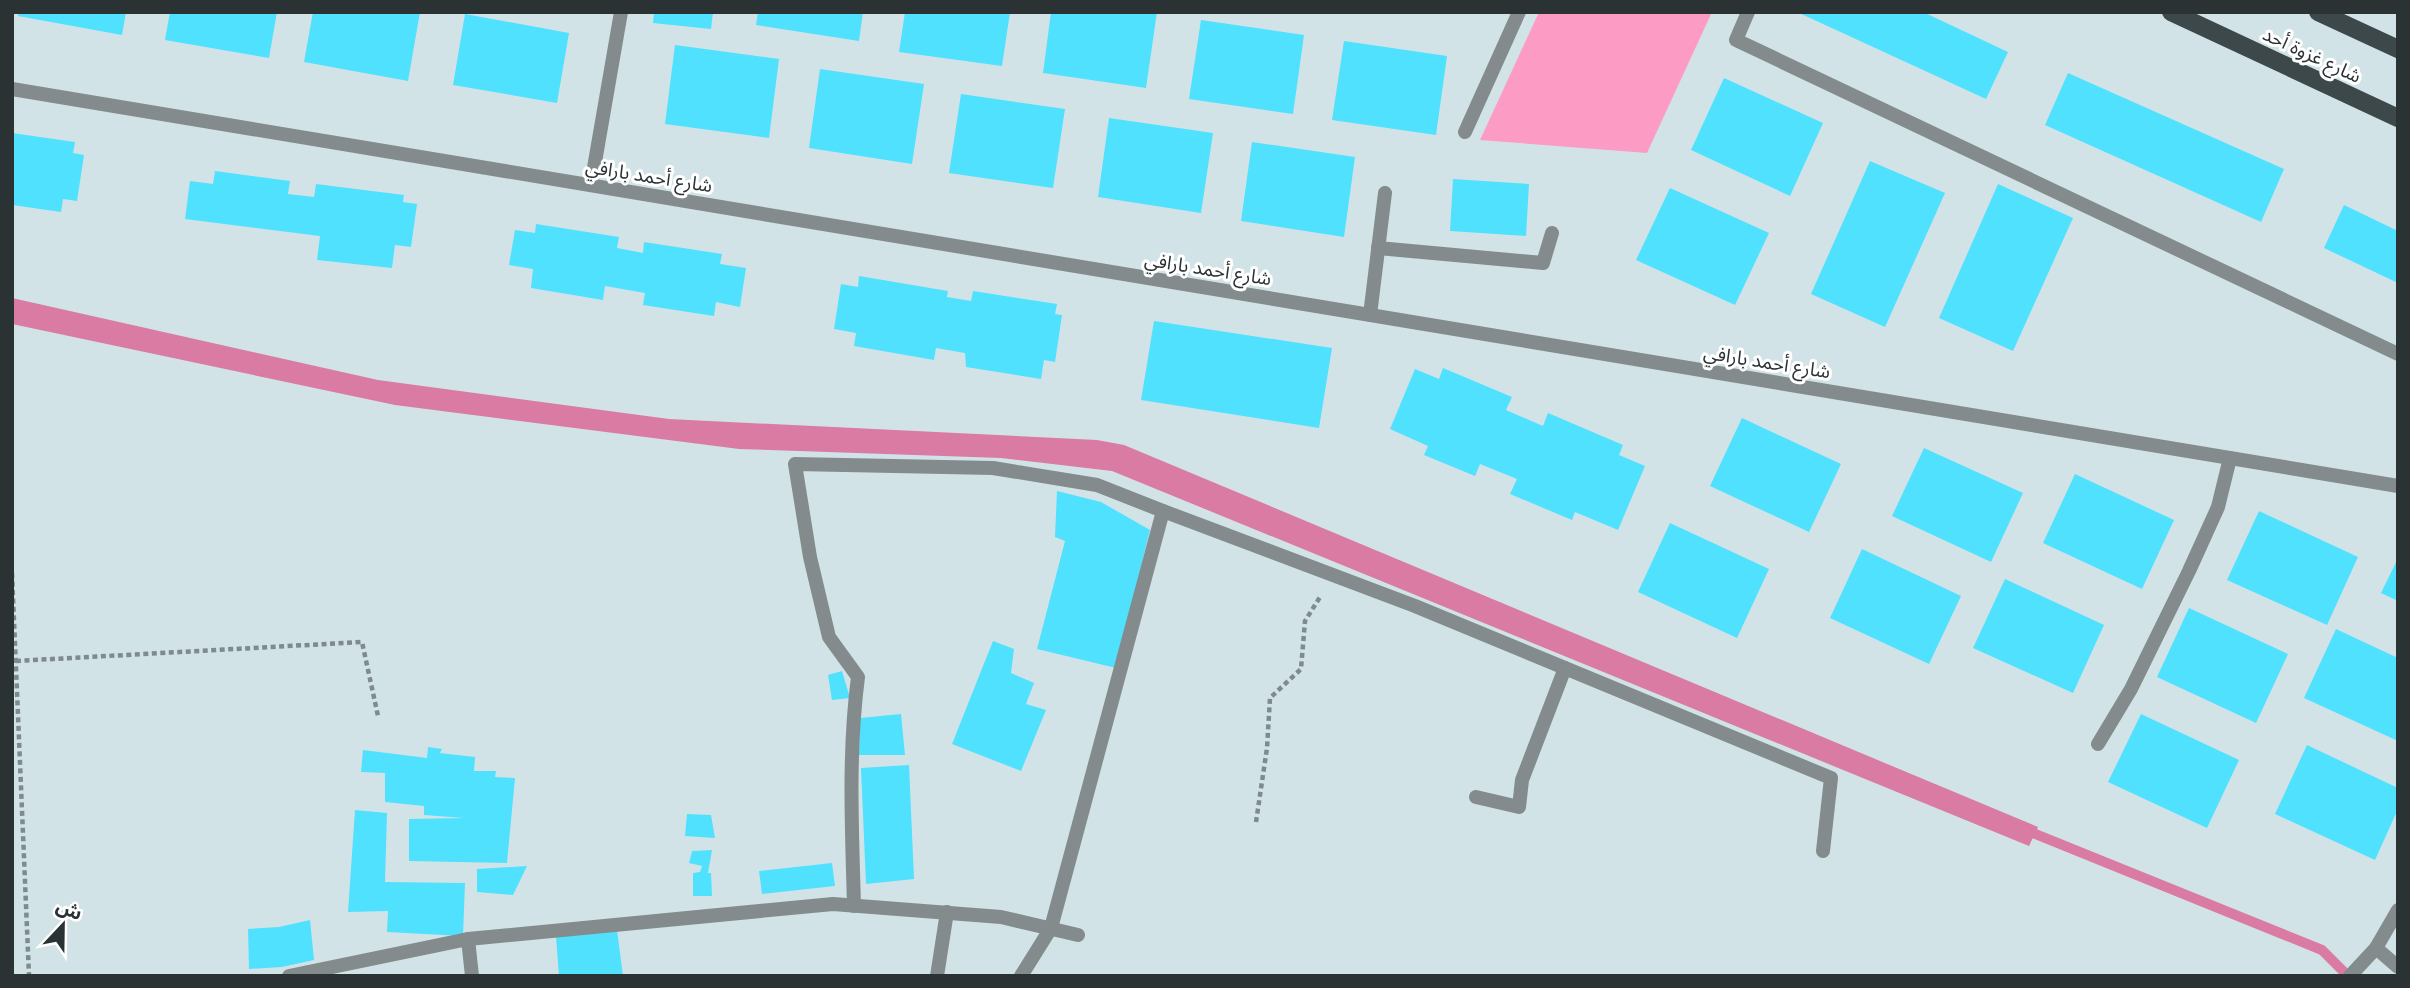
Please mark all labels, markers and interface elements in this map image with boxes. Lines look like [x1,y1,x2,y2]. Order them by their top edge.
street label: شارع غزوة أحد [2258,22,2365,90]
street label: شارع أحمد بارافي [584,155,714,201]
street label: شارع أحمد بارافي [1143,248,1273,294]
street label: شارع أحمد بارافي [1702,341,1832,387]
north arrow [28,890,98,960]
text: ش [53,894,86,925]

